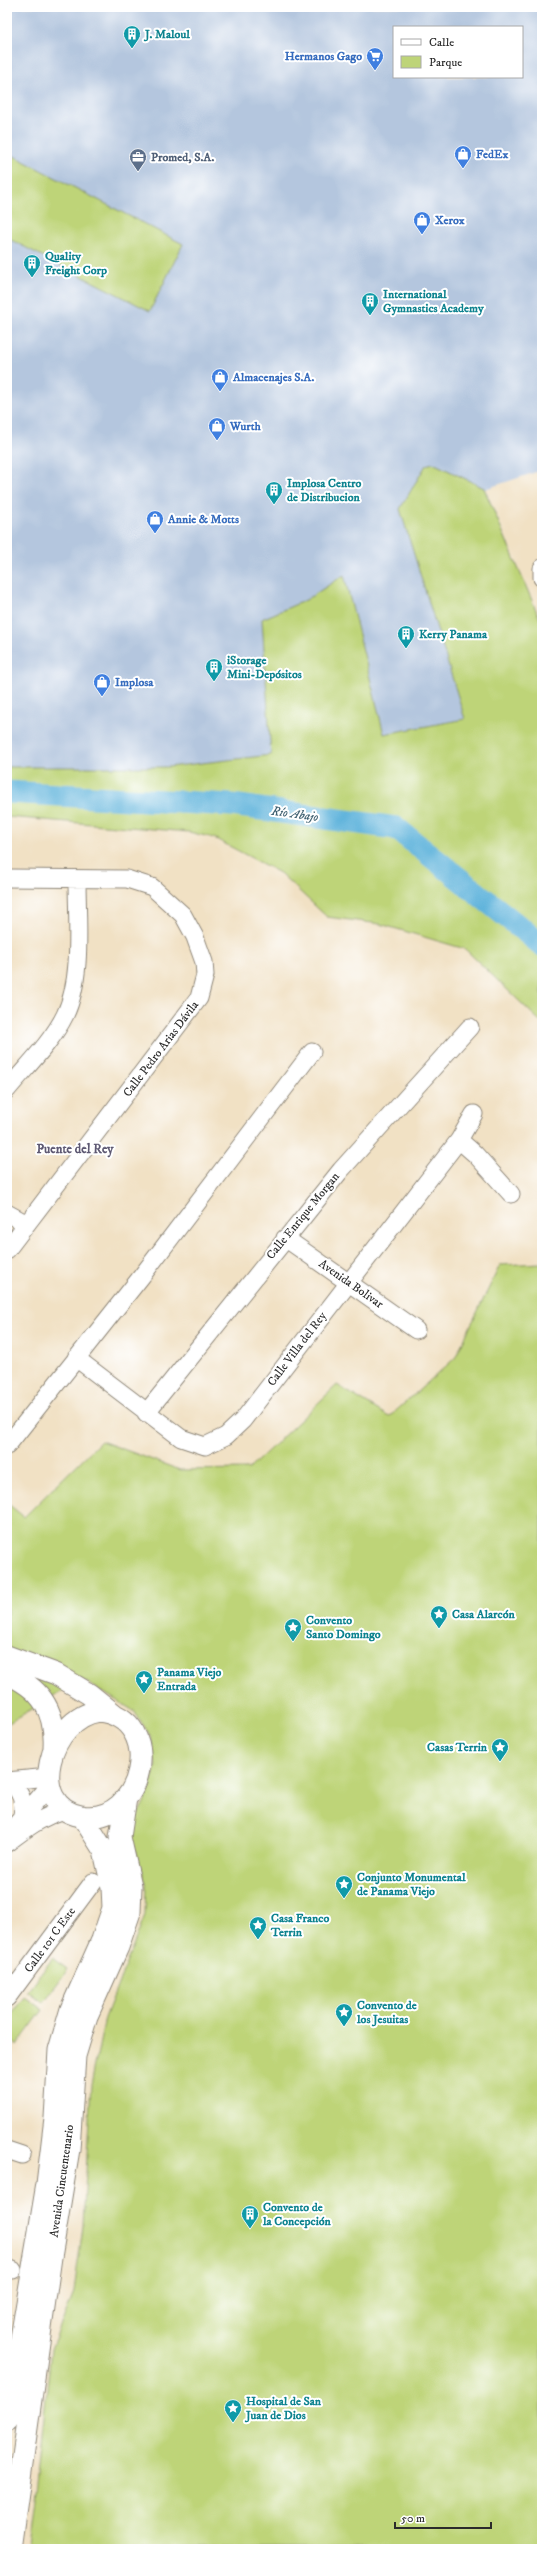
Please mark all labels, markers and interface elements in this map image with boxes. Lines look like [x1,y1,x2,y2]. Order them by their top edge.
building icon: J. Maloul [122,24,142,49]
legend [393,26,523,78]
place label: J. Maloul [143,27,190,42]
text: Calle [429,35,454,50]
supermarket icon: Hermanos Gago [365,46,385,71]
place label: Hermanos Gago [285,49,362,64]
text: Parque [429,55,462,70]
shop icon: FedEx [453,144,473,169]
office icon: Promed, S.A. [128,147,148,172]
place label: FedEx [476,147,509,162]
place label: Promed, S.A. [151,150,214,165]
shop icon: Xerox [412,210,432,235]
place label: Xerox [435,213,465,228]
place label: Quality Freight Corp [45,249,107,278]
building icon: Quality Freight Corp [22,253,42,278]
place label: International Gymnastics Academy [383,287,484,316]
building icon: International Gymnastics Academy [360,291,380,316]
shop icon: Almacenajes S.A. [210,367,230,392]
place label: Almacenajes S.A. [232,370,315,385]
shop icon: Wurth [207,416,227,441]
place label: Wurth [229,419,262,434]
place label: Implosa Centro de Distribucion [287,476,361,505]
building icon: Implosa Centro de Distribucion [264,480,284,505]
shop icon: Annie & Motts [145,509,165,534]
place label: Annie & Motts [167,512,239,527]
building icon: Kerry Panama [396,624,416,649]
place label: Kerry Panama [419,627,488,642]
place label: iStorage Mini-Depósitos [227,653,302,682]
building icon: iStorage Mini-Depósitos [204,657,224,682]
shop icon: Implosa [92,672,112,697]
place label: Implosa [115,675,154,690]
water label: Río Abajo [269,803,320,825]
street label: Calle Pedro Arias Dávila [120,997,203,1100]
district label: Puente del Rey [37,1141,114,1158]
street label: Calle Enrique Morgan [263,1169,343,1263]
street label: Avenida Bolivar [316,1256,387,1312]
street label: Calle Villa del Rey [264,1309,330,1389]
place icon: Casa Alarcón [429,1604,449,1629]
place label: Casa Alarcón [452,1607,516,1622]
place label: Convento Santo Domingo [306,1613,381,1642]
place icon: Convento Santo Domingo [283,1617,303,1642]
place label: Panama Viejo Entrada [157,1665,222,1694]
place icon: Panama Viejo Entrada [134,1669,154,1694]
place icon: Casas Terrin [490,1737,510,1762]
place label: Casas Terrin [427,1740,488,1755]
place label: Conjunto Monumental de Panama Viejo [357,1870,466,1899]
place icon: Conjunto Monumental de Panama Viejo [334,1874,354,1899]
street label: Calle 101 C Este [21,1904,79,1976]
place label: Casa Franco Terrin [270,1911,329,1940]
place icon: Casa Franco Terrin [248,1915,268,1940]
place label: Convento de los Jesuitas [356,1998,417,2027]
place icon: Convento de los Jesuitas [334,2002,354,2027]
street label: Avenida Cincuentenario [47,2124,77,2238]
place label: Convento de la Concepción [262,2200,332,2229]
building icon: Convento de la Concepción [240,2204,260,2229]
place label: Hospital de San Juan de Dios [244,2394,322,2423]
place icon: Hospital de San Juan de Dios [223,2398,243,2423]
scale bar [395,2504,491,2530]
text: 50 m [401,2511,425,2526]

